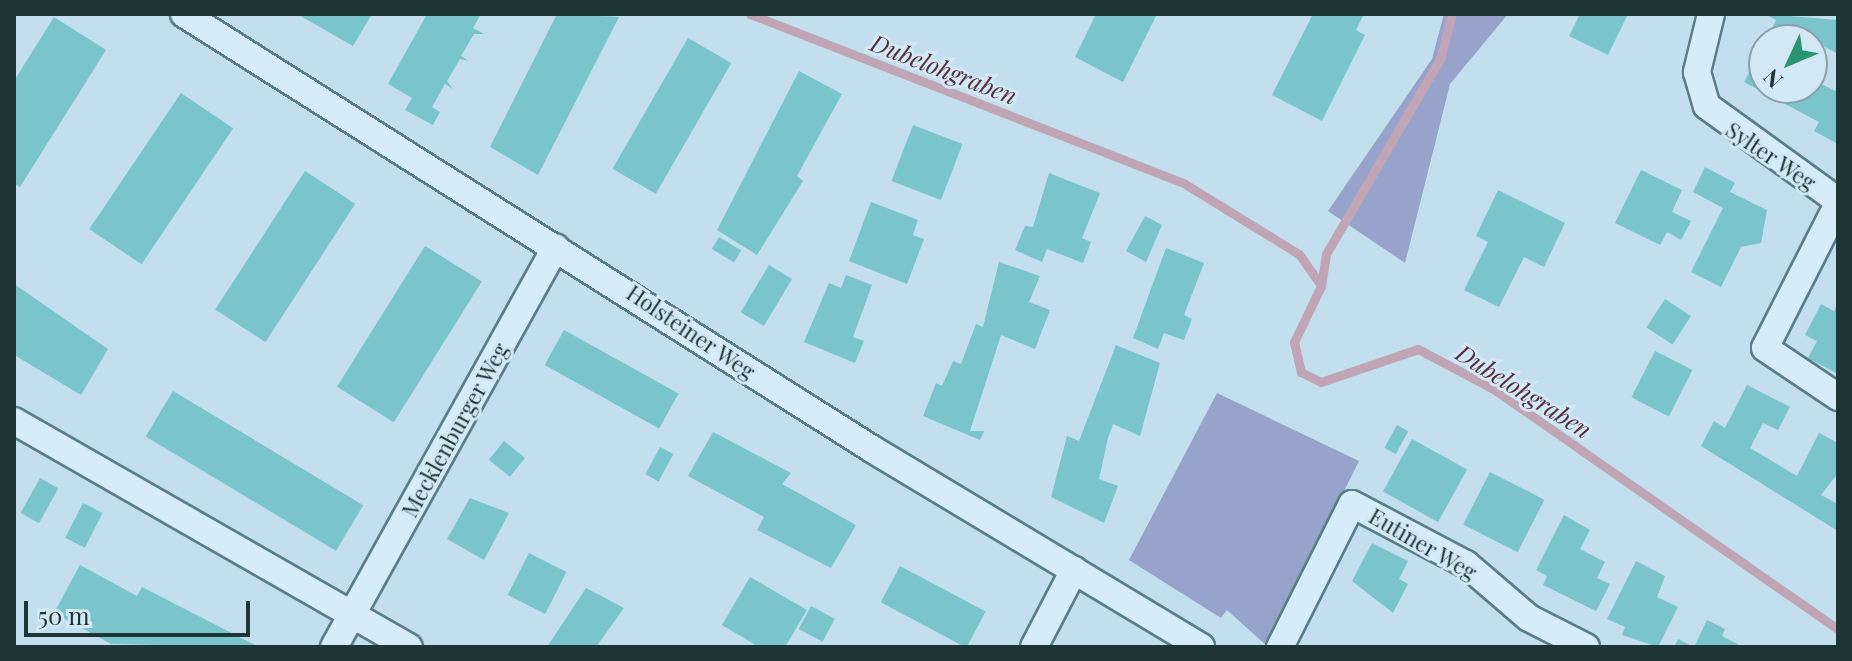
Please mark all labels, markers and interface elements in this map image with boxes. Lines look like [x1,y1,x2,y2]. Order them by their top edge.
north arrow [1748,24,1828,104]
water label: Dubelohgraben [867,28,1021,110]
text: N [1756,63,1788,95]
street label: Sylter Weg [1720,116,1822,196]
street label: Holsteiner Weg [621,279,761,385]
street label: Mecklenburger Weg [396,338,514,522]
water label: Dubelohgraben [1451,338,1597,444]
street label: Eutiner Weg [1364,502,1482,586]
scale bar [28,585,254,635]
text: 50 m [38,599,90,631]

